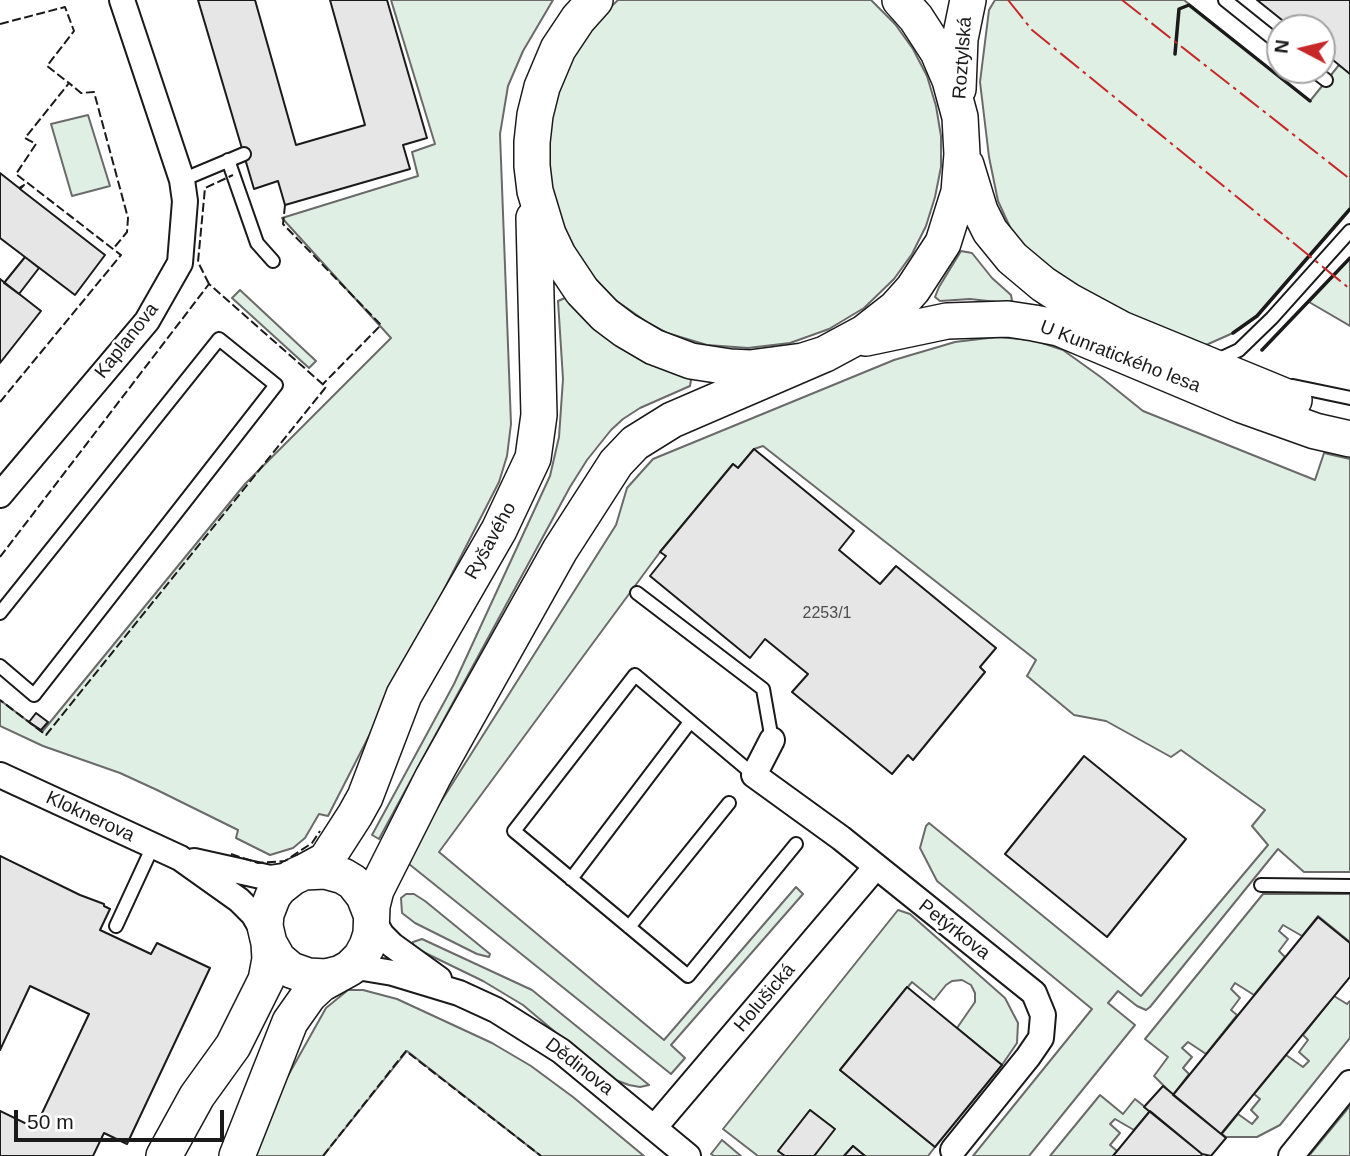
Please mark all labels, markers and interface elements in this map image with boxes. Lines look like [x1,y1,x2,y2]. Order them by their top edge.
north arrow [1266,14,1336,84]
street label: Roztylská [949,16,977,100]
text: N [1270,39,1293,55]
street label: Kaplanova [90,299,164,383]
street label: U Kunratického lesa [1037,316,1203,398]
street label: Ryšavého [461,499,521,583]
house number: 2253/1 [803,604,851,624]
street label: Kloknerova [42,787,138,847]
street label: Petýrkova [914,895,994,965]
street label: Holušická [730,959,800,1037]
street label: Dědinova [540,1033,618,1101]
scale bar [18,1096,228,1140]
text: 50 m [27,1110,74,1133]

